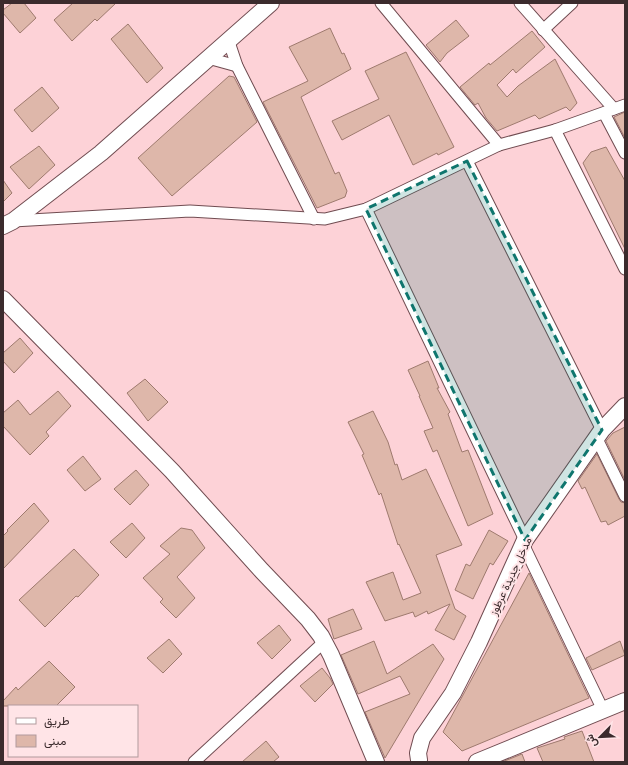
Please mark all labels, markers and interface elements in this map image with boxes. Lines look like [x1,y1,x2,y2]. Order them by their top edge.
street label: مدخل جديدة عرطوز [486,535,535,618]
legend [8,705,138,757]
text: طريق [44,713,70,729]
north arrow [580,717,620,757]
text: ش [582,732,600,750]
text: مبنى [44,733,66,749]

